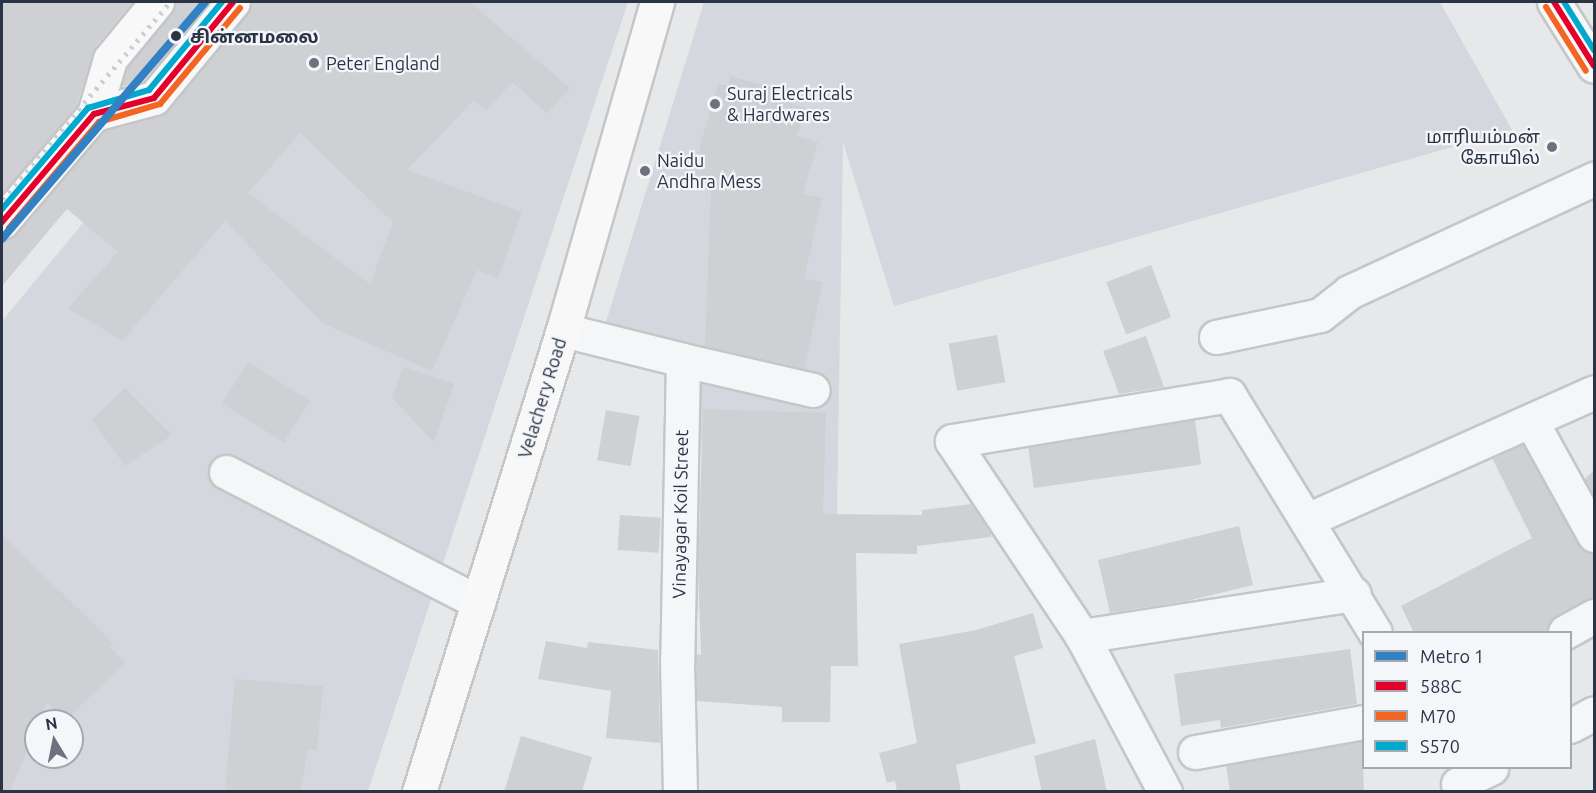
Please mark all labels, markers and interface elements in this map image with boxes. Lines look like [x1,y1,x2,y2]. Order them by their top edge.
place label: சின்னமலை [190,25,319,47]
marker: சின்னமலை [167,27,185,45]
place label: Peter England [326,52,440,74]
marker: Peter England [307,56,321,70]
place label: Suraj Electricals & Hardwares [727,83,853,125]
marker: Suraj Electricals & Hardwares [708,97,722,111]
place label: மாரியம்மன் கோயில் [1426,126,1540,168]
marker: மாரியம்மன் கோயில் [1545,140,1559,154]
place label: Naidu Andhra Mess [657,150,761,192]
marker: Naidu Andhra Mess [638,164,652,178]
street label: Velachery Road [513,335,571,461]
street label: Vinayagar Koil Street [668,429,692,599]
legend [1362,631,1572,769]
text: Metro 1 [1420,646,1484,666]
text: 588C [1420,676,1462,696]
text: M70 [1420,706,1456,726]
north arrow [24,709,84,769]
text: N [44,713,59,733]
text: S570 [1420,736,1460,756]

